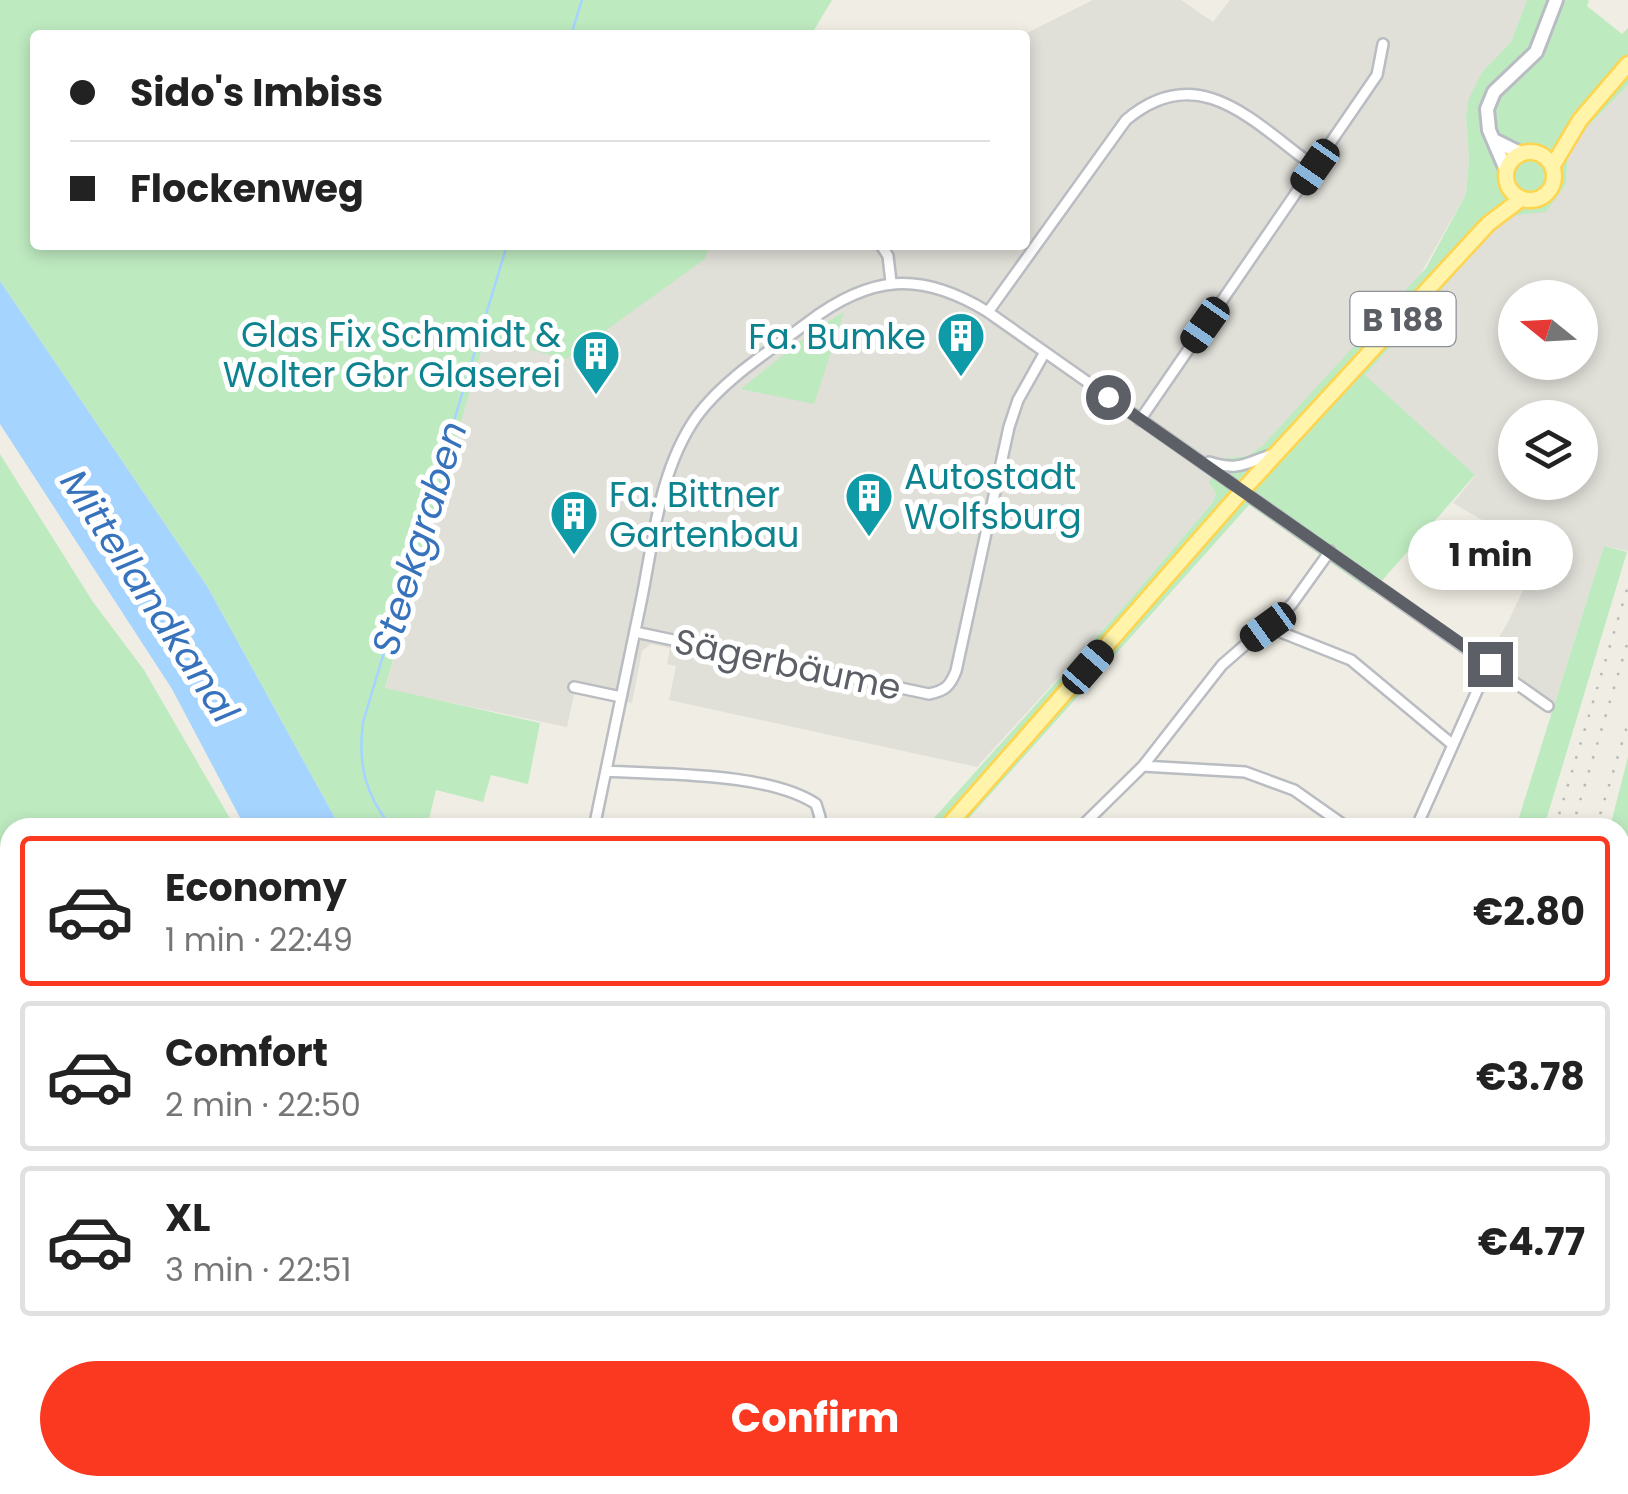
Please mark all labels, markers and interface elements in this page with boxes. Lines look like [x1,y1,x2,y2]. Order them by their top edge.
text: Sido's Imbiss [130,66,383,119]
car [1286,134,1344,200]
text: Flockenweg [130,162,364,215]
north arrow [1498,280,1598,380]
map controls [1498,280,1598,500]
car [1176,292,1234,358]
road number: B 188 [1350,292,1456,346]
place label: Glas Fix Schmidt & Wolter Gbr Glaserei [223,310,561,399]
building icon: Fa. Bumke [935,310,987,378]
place label: Fa. Bumke [748,312,926,361]
building icon: Glas Fix Schmidt & Wolter Gbr Glaserei [570,328,622,396]
route start [1086,375,1131,420]
button: layers [1498,400,1598,500]
water label: Steekgraben [358,415,480,661]
place label: Autostadt Wolfsburg [904,452,1082,541]
water label: Mittellandkanal [48,459,252,734]
place label: Fa. Bittner Gartenbau [609,470,800,559]
building icon: Autostadt Wolfsburg [843,470,895,538]
building icon: Fa. Bittner Gartenbau [548,488,600,556]
callout: 1 min [1408,519,1572,589]
text: 1 min [1449,532,1532,577]
car [1235,597,1301,657]
street label: Sägerbäume [670,616,906,712]
car [1057,635,1119,699]
route end [1468,642,1513,687]
text: Economy [165,861,347,914]
icon: car [45,866,135,956]
text: €2.80 [1473,885,1585,938]
text: 1 min · 22:49 [165,917,353,962]
text: Comfort [165,1026,328,1079]
icon: car [45,1031,135,1121]
text: €3.78 [1476,1050,1585,1103]
text: 2 min · 22:50 [165,1082,361,1127]
text: XL [165,1191,210,1244]
icon: car [45,1196,135,1286]
text: €4.77 [1478,1215,1585,1268]
text: 3 min · 22:51 [165,1247,352,1292]
button: Confirm [40,1361,1590,1476]

